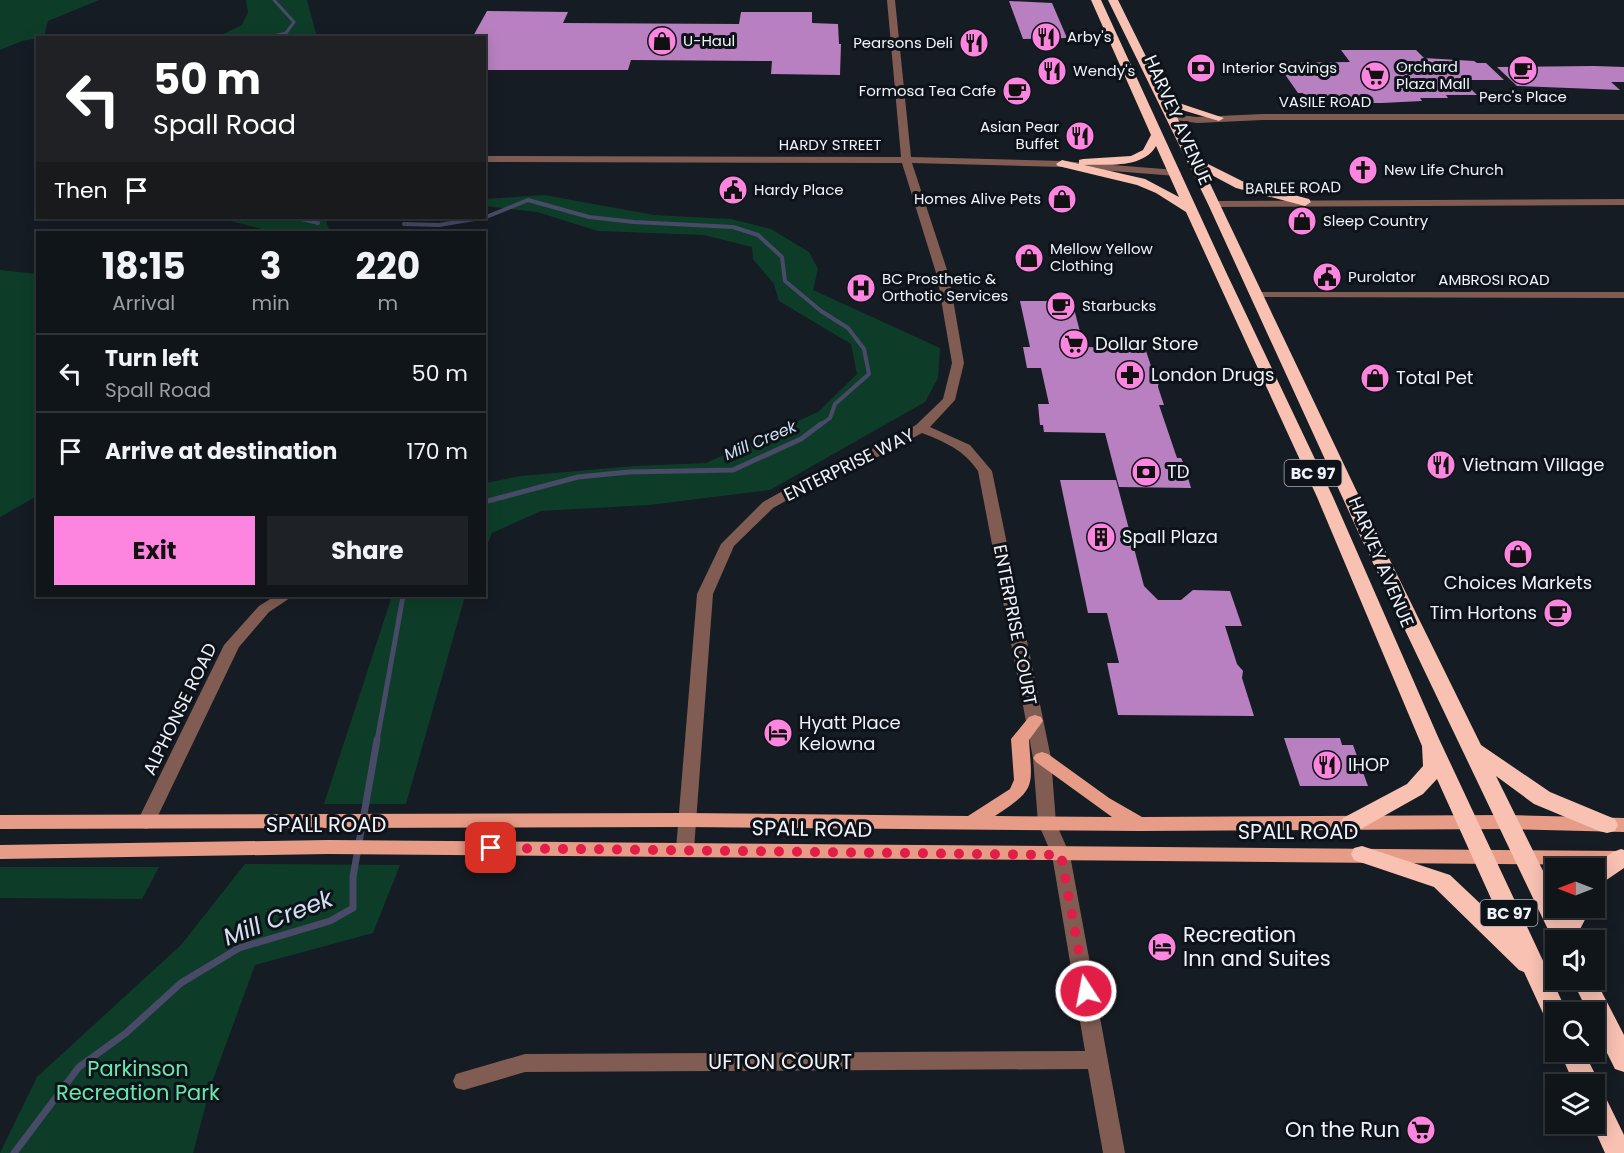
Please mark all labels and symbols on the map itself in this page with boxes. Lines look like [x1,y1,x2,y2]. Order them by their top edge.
restaurant icon: Arby's [1030,21,1062,53]
shop icon: U-Haul [646,25,678,57]
place label: Arby's [1067,26,1112,47]
restaurant icon: Pearsons Deli [958,27,990,59]
place label: U-Haul [683,30,735,51]
place label: Pearsons Deli [853,32,953,53]
street label: HARVEY AVENUE [1139,51,1218,189]
bank icon: Interior Savings [1185,52,1217,84]
cafe icon: Perc's Place [1507,54,1539,86]
restaurant icon: Wendy's [1036,55,1068,87]
place label: Orchard Plaza Mall [1396,56,1470,94]
place label: Interior Savings [1222,57,1337,78]
place label: Wendy's [1073,60,1136,81]
supermarket icon: Orchard Plaza Mall [1359,60,1391,92]
cafe icon: Formosa Tea Cafe [1001,75,1033,107]
place label: Formosa Tea Cafe [859,80,996,101]
place label: Perc's Place [1479,86,1567,107]
street label: VASILE ROAD [1279,91,1371,112]
place label: Asian Pear Buffet [980,116,1059,154]
restaurant icon: Asian Pear Buffet [1064,120,1096,152]
street label: HARDY STREET [779,134,881,155]
church icon: New Life Church [1347,154,1379,186]
place label: New Life Church [1384,159,1504,180]
public building icon: Hardy Place [717,174,749,206]
street label: BARLEE ROAD [1245,176,1341,199]
place label: Hardy Place [754,179,844,200]
shop icon: Homes Alive Pets [1046,183,1078,215]
place label: Homes Alive Pets [914,188,1041,209]
shop icon: Sleep Country [1286,205,1318,237]
place label: Sleep Country [1323,210,1429,231]
place label: Mellow Yellow Clothing [1050,238,1154,276]
shop icon: Mellow Yellow Clothing [1013,242,1045,274]
public building icon: Purolator [1311,261,1343,293]
place label: Purolator [1348,266,1416,287]
place label: BC Prosthetic & Orthotic Services [882,268,1009,306]
street label: AMBROSI ROAD [1438,269,1550,290]
hospital icon: BC Prosthetic & Orthotic Services [845,272,877,304]
cafe icon: Starbucks [1045,290,1077,322]
place label: Starbucks [1082,295,1157,316]
supermarket icon: Dollar Store [1058,328,1090,360]
place label: Dollar Store [1095,331,1198,356]
pharmacy icon: London Drugs [1114,359,1146,391]
place label: London Drugs [1151,362,1274,387]
shop icon: Total Pet [1359,362,1391,394]
place label: Total Pet [1396,365,1473,390]
water label: Mill Creek [720,415,801,466]
street label: ENTERPRISE WAY [779,422,919,507]
restaurant icon: Vietnam Village [1425,449,1457,481]
place label: Vietnam Village [1462,452,1604,477]
bank icon: TD [1130,456,1162,488]
place label: TD [1167,459,1189,484]
road number: BC 97 [1284,460,1342,486]
street label: HARVEY AVENUE [1343,493,1420,631]
building icon: Spall Plaza [1085,521,1117,553]
place label: Spall Plaza [1122,524,1218,549]
shop icon: Choices Markets [1502,538,1534,570]
street label: ENTERPRISE COURT [988,542,1043,708]
place label: Choices Markets [1444,570,1592,595]
cafe icon: Tim Hortons [1542,597,1574,629]
place label: Tim Hortons [1430,600,1537,625]
street label: ALPHONSE ROAD [137,639,222,779]
place label: Hyatt Place Kelowna [799,710,901,756]
hotel icon: Hyatt Place Kelowna [762,717,794,749]
restaurant icon: IHOP [1311,749,1343,781]
place label: IHOP [1348,752,1389,777]
street label: SPALL ROAD [266,810,386,839]
street label: SPALL ROAD [751,813,873,844]
street label: SPALL ROAD [1238,817,1358,846]
pin [465,822,516,873]
north arrow [1545,858,1605,918]
water label: Mill Creek [218,881,339,954]
road number: BC 97 [1480,900,1538,926]
place label: Recreation Inn and Suites [1183,920,1331,973]
hotel icon: Recreation Inn and Suites [1146,931,1178,963]
position arrow [1054,959,1118,1023]
street label: UFTON COURT [708,1047,852,1076]
park label: Parkinson Recreation Park [56,1054,220,1107]
supermarket icon: On the Run [1405,1114,1437,1146]
place label: On the Run [1285,1115,1400,1144]

